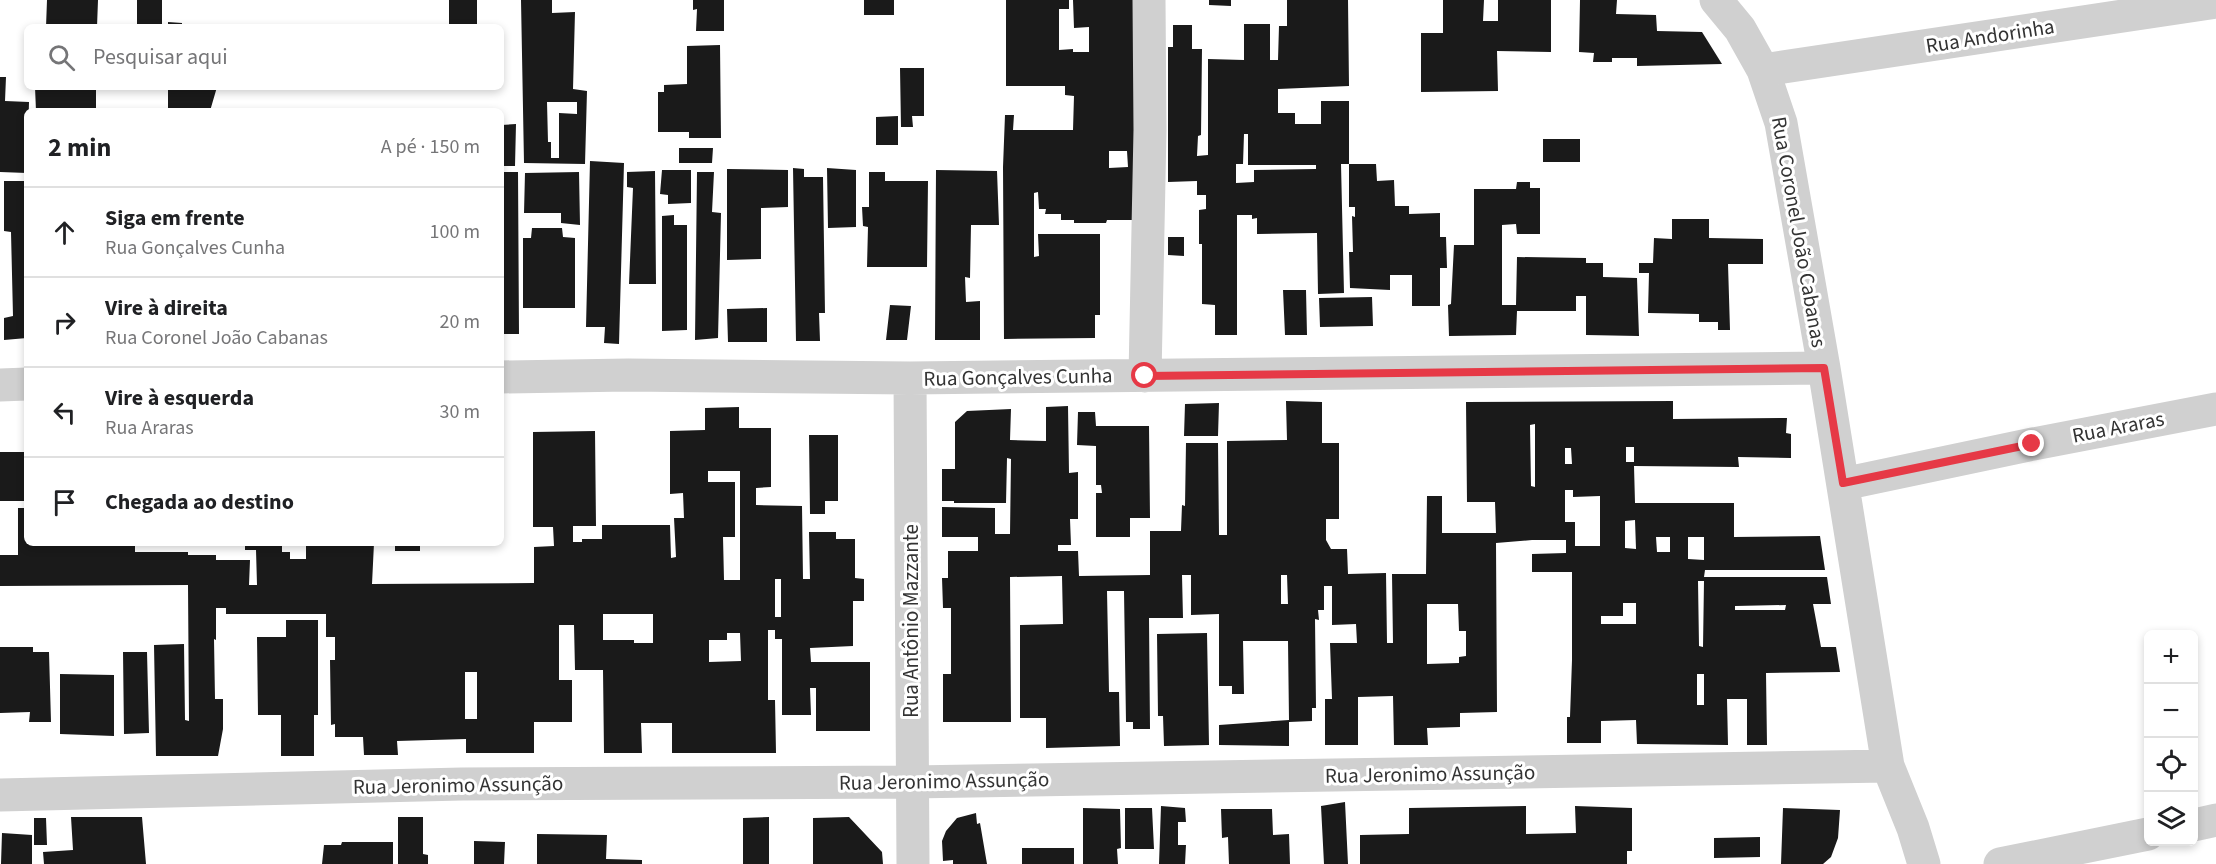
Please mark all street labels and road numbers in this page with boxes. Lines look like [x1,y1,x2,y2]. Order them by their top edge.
street label: Rua Andorinha [1923,11,2057,61]
street label: Rua Coronel João Cabanas [1764,114,1834,350]
street label: Rua Gonçalves Cunha [923,360,1113,394]
street label: Rua Araras [2069,403,2167,451]
street label: Rua Antônio Mazzante [896,524,926,718]
street label: Rua Jeronimo Assunção [1325,757,1535,791]
street label: Rua Jeronimo Assunção [839,764,1049,798]
street label: Rua Jeronimo Assunção [353,768,563,802]

